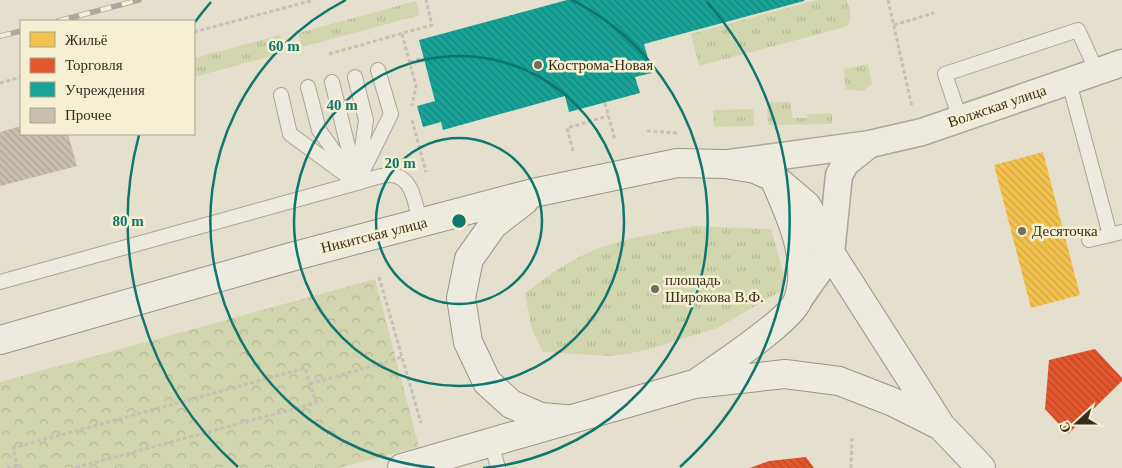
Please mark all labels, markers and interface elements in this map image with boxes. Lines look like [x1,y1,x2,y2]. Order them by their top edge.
legend [20,20,195,135]
text: Жильё [65,32,108,48]
text: 60 m [268,38,300,54]
text: Торговля [65,57,123,73]
place label: Кострома-Новая [548,57,653,73]
marker: Кострома-Новая [532,59,544,71]
text: Учреждения [65,82,145,98]
street label: Волжская улица [946,82,1049,130]
text: 40 m [326,97,358,113]
text: Прочее [65,107,112,123]
text: 20 m [384,155,416,171]
centre of rings [450,212,468,230]
text: 80 m [112,213,144,229]
street label: Никитская улица [319,214,429,256]
place label: Десяточка [1032,223,1098,239]
marker: Десяточка [1016,225,1028,237]
place label: площадь Широкова В.Ф. [665,272,764,305]
marker: площадь Широкова В.Ф. [649,283,661,295]
north arrow [1052,398,1102,448]
text: С [1057,420,1074,435]

